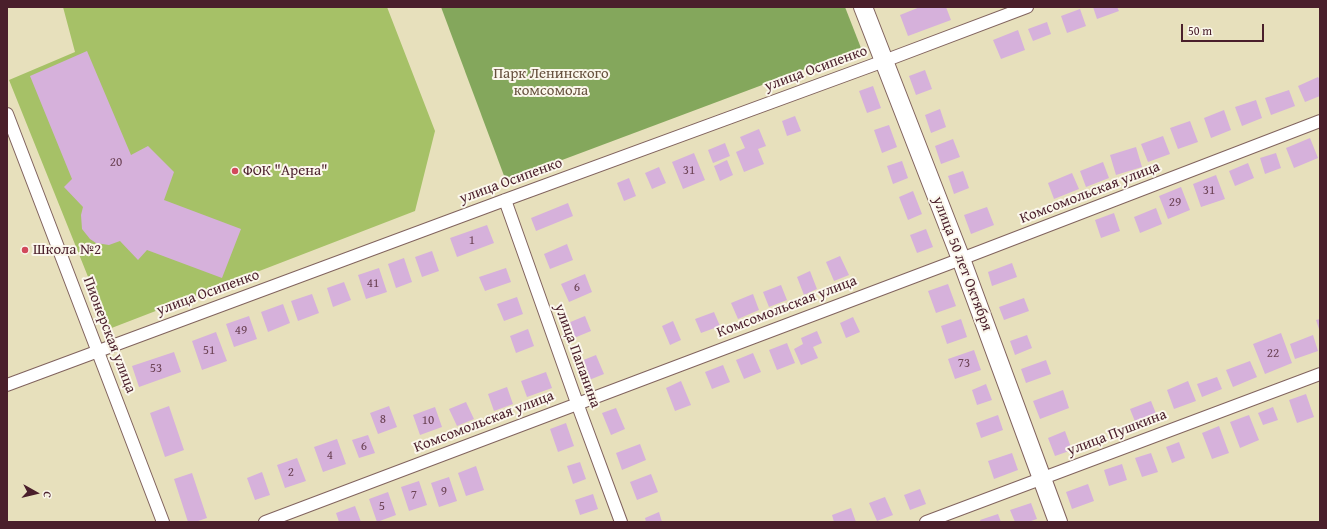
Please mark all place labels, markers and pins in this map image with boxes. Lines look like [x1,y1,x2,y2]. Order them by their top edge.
place label: ФОК "Арена" [243,162,328,180]
marker: ФОК "Арена" [230,166,240,176]
place label: Школа №2 [33,241,101,259]
marker: Школа №2 [20,245,30,255]

